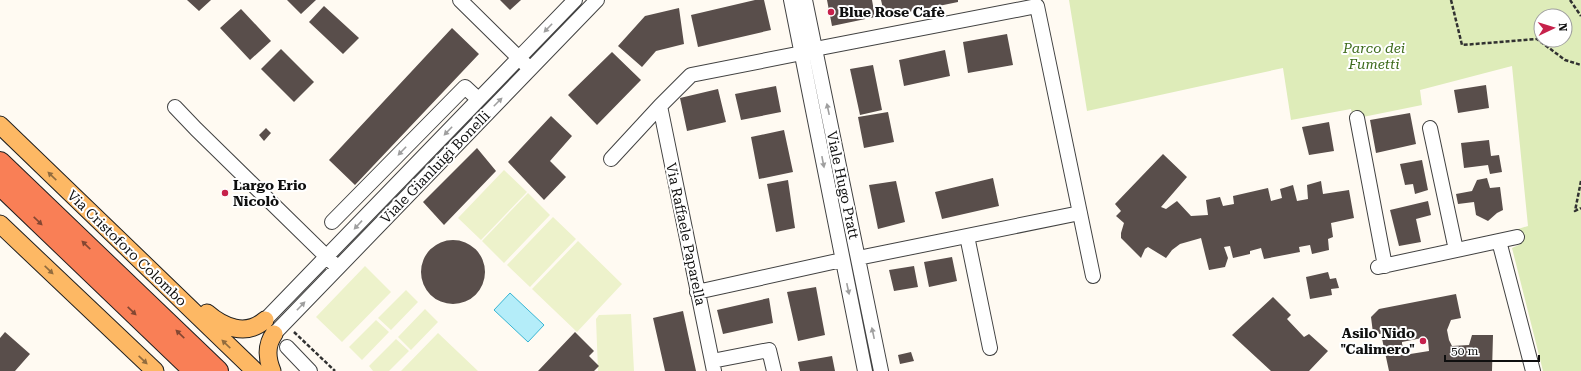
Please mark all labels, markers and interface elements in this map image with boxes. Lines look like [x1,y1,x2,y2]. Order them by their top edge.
place label: Blue Rose Cafè [839,4,945,20]
marker: Blue Rose Cafè [826,7,836,17]
north arrow [1533,8,1573,48]
one-way arrow [543,23,553,33]
text: N [1556,23,1569,33]
park label: Parco dei Fumetti [1342,40,1405,72]
one-way arrow [493,97,503,107]
one-way arrow [824,103,830,115]
street label: Viale Gianluigi Bonelli [377,107,493,227]
one-way arrow [443,126,452,136]
street label: Viale Hugo Pratt [824,129,862,241]
one-way arrow [397,146,406,156]
one-way arrow [821,156,827,168]
street label: Via Raffaele Paparella [663,161,709,307]
one-way arrow [47,171,57,181]
place label: Largo Erio Nicolò [233,177,307,209]
street label: Via Cristoforo Colombo [64,187,190,309]
marker: Largo Erio Nicolò [220,188,230,198]
one-way arrow [33,216,43,226]
one-way arrow [353,220,363,230]
one-way arrow [81,240,91,249]
one-way arrow [43,266,54,275]
one-way arrow [846,283,852,296]
one-way arrow [296,301,306,311]
one-way arrow [127,306,137,316]
place label: Asilo Nido "Calimero" [1340,325,1415,357]
one-way arrow [869,327,875,339]
one-way arrow [175,330,185,339]
marker: Asilo Nido "Calimero" [1418,336,1428,346]
scale bar [1445,337,1539,363]
one-way arrow [222,340,231,349]
text: 50 m [1451,344,1478,358]
one-way arrow [138,355,148,365]

